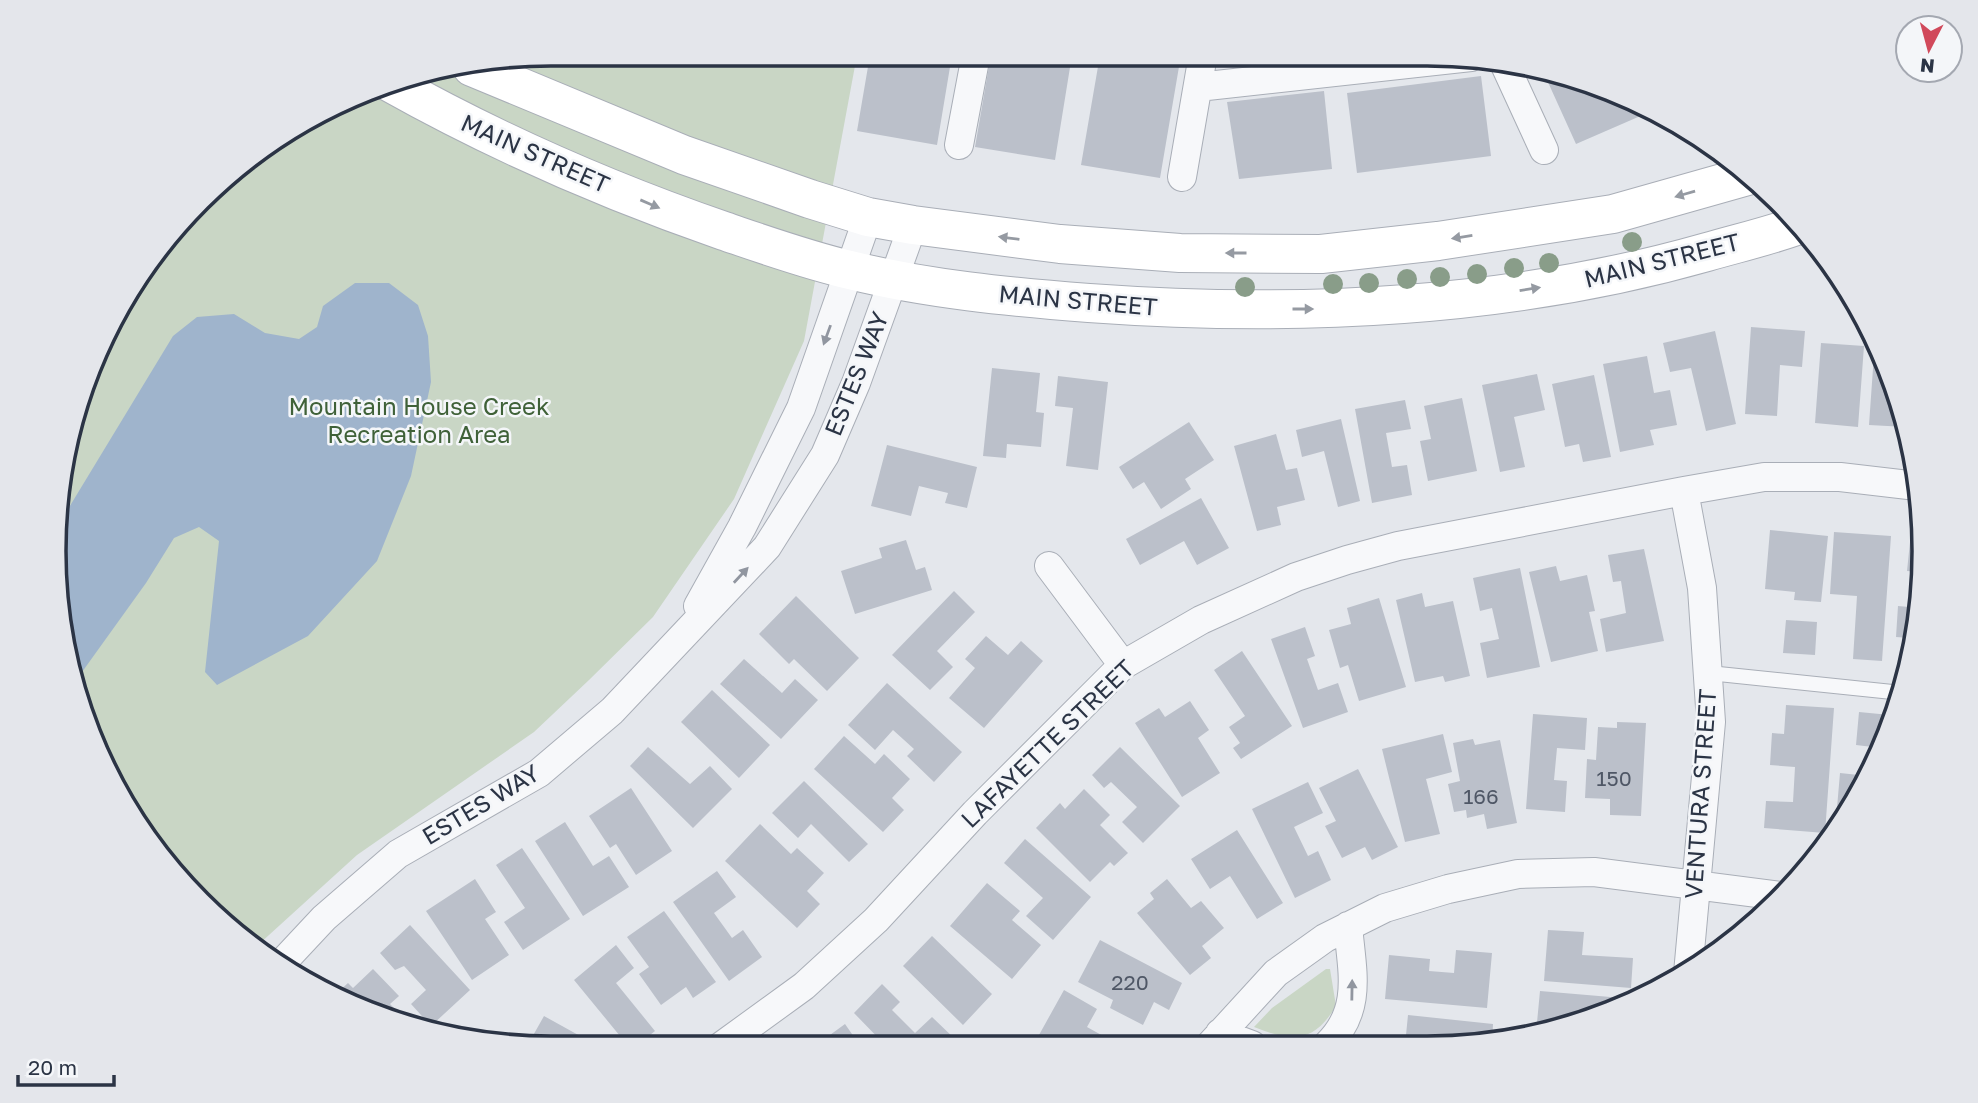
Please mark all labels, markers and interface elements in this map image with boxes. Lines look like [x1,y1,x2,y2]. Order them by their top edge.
north arrow [1894,14,1964,84]
text: N [1919,54,1936,79]
street label: MAIN STREET [457,107,614,198]
one-way arrow [1674,189,1695,199]
one-way arrow [640,199,661,210]
street label: MAIN STREET [1581,226,1743,293]
one-way arrow [998,232,1020,243]
one-way arrow [1451,232,1473,243]
one-way arrow [1224,248,1246,259]
street label: MAIN STREET [998,278,1159,321]
one-way arrow [1519,284,1541,295]
one-way arrow [1293,303,1315,315]
street label: ESTES WAY [818,307,894,440]
one-way arrow [822,324,833,345]
park label: Mountain House Creek Recreation Area [288,391,550,448]
one-way arrow [733,566,749,584]
street label: LAFAYETTE STREET [954,653,1140,833]
street label: VENTURA STREET [1678,688,1721,900]
street label: ESTES WAY [416,757,545,850]
house number: 150 [1596,765,1632,791]
house number: 166 [1463,783,1499,809]
house number: 220 [1111,969,1149,995]
one-way arrow [1346,978,1357,1000]
scale bar [18,1044,114,1088]
text: 20 m [28,1054,77,1080]

